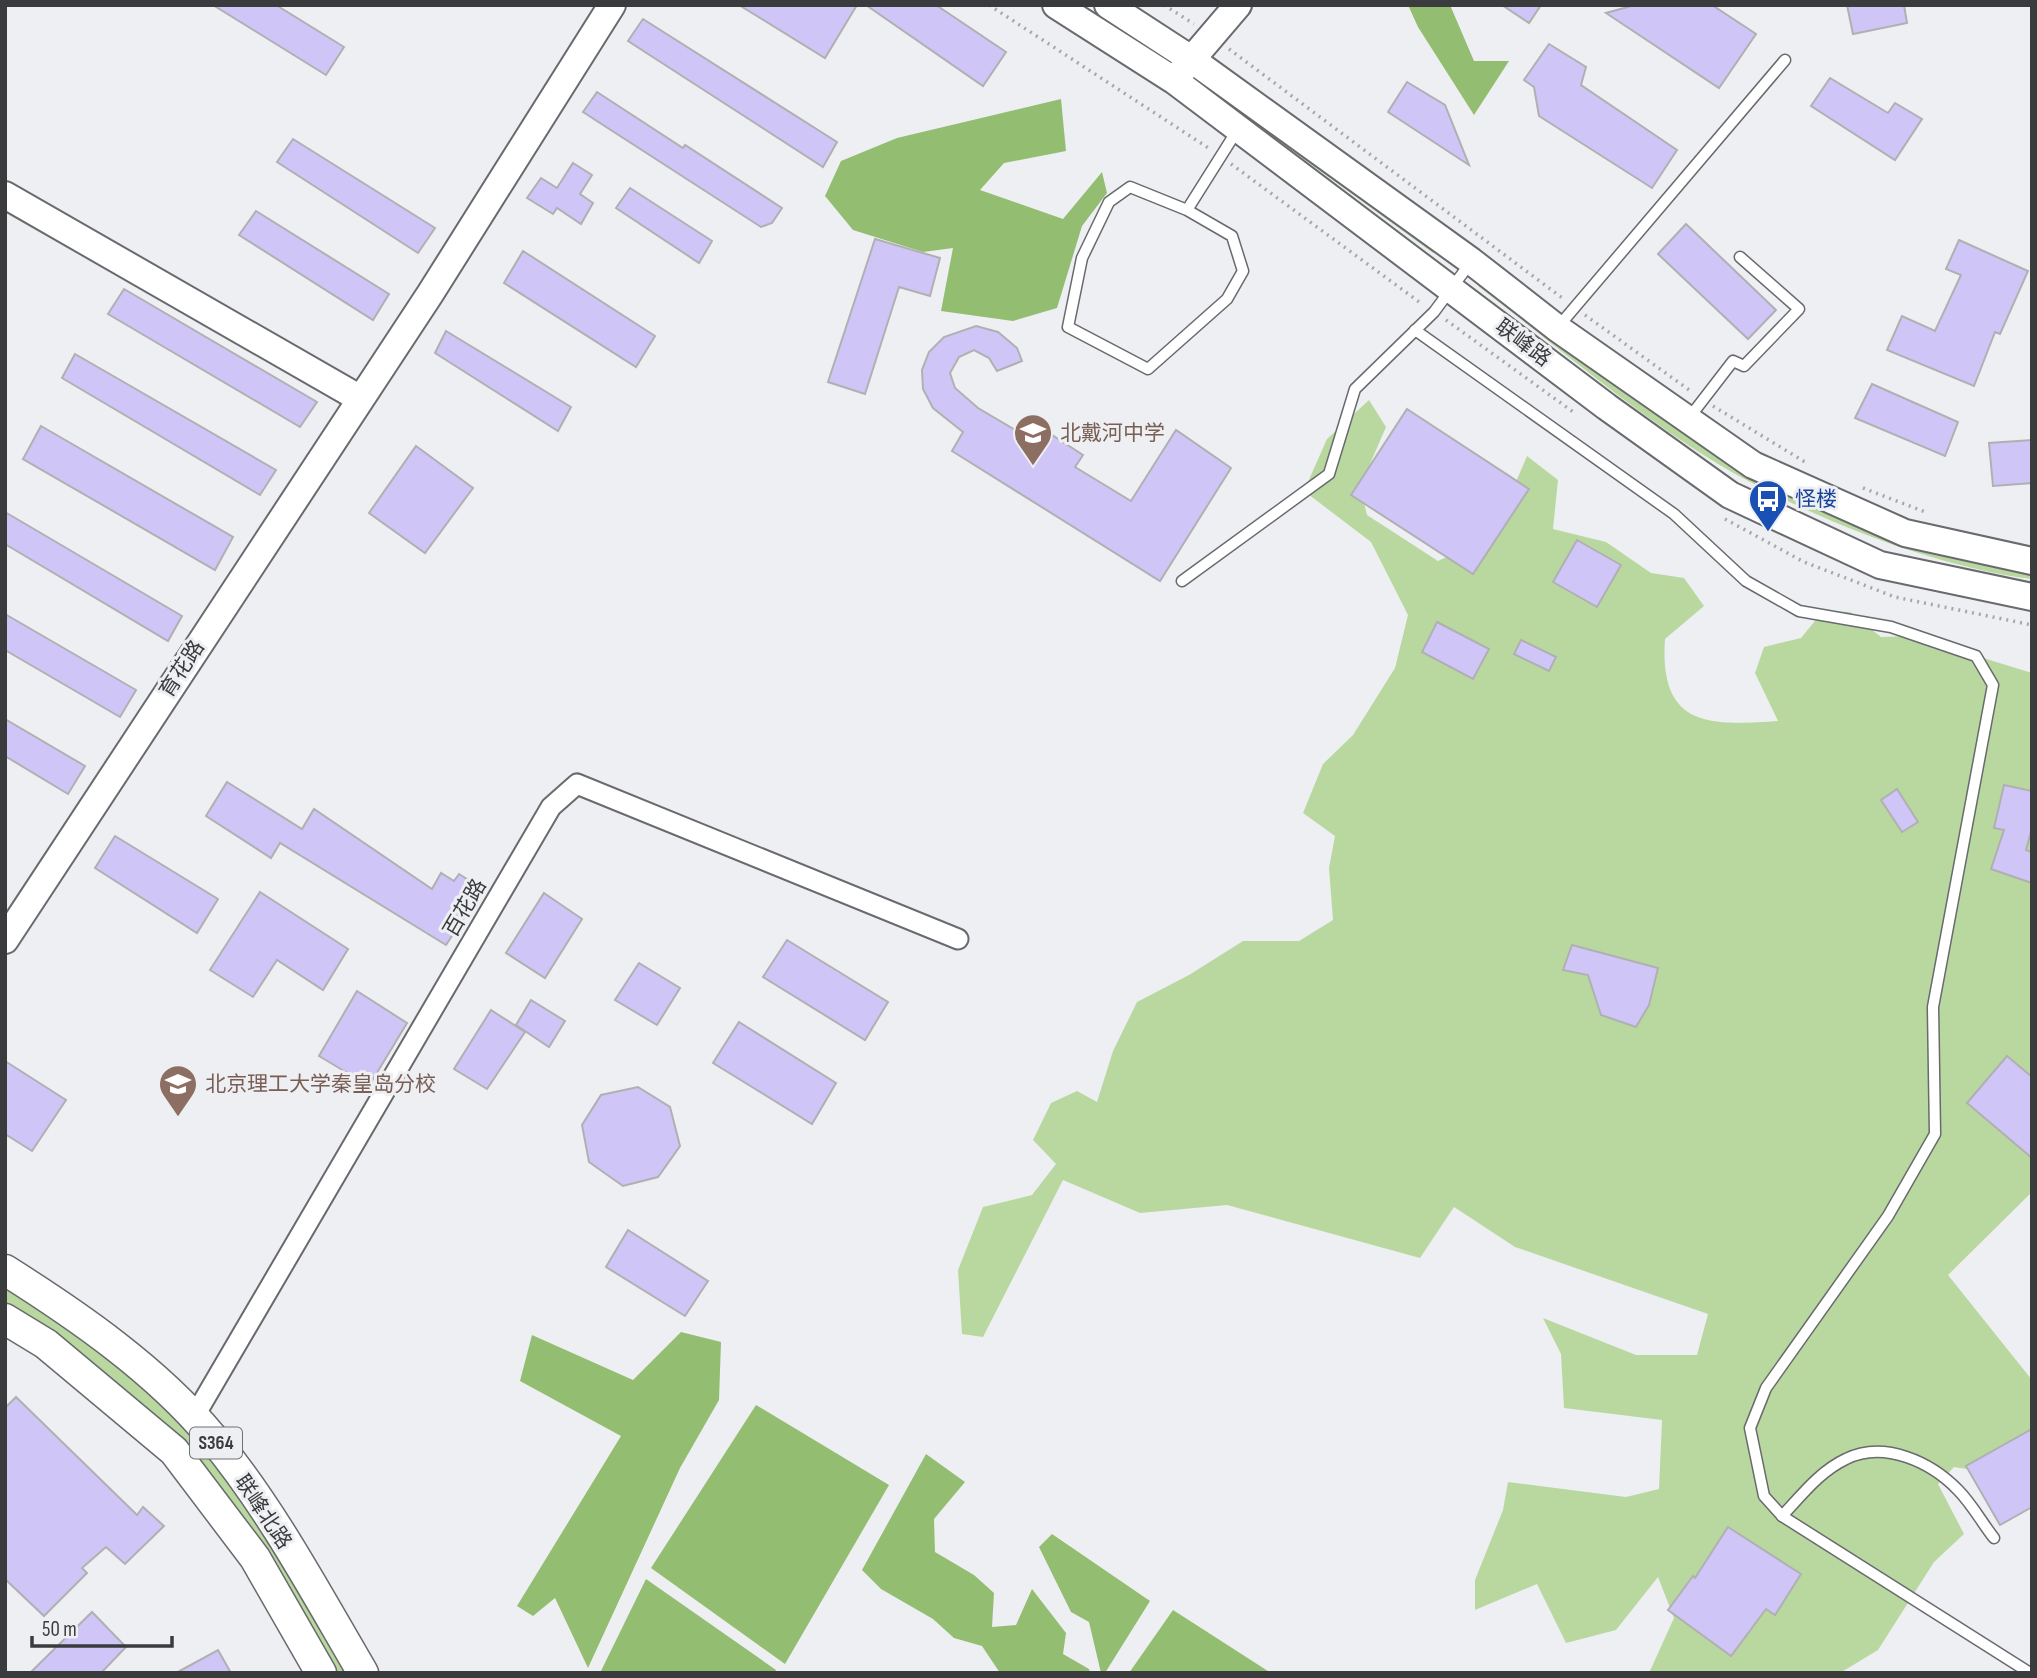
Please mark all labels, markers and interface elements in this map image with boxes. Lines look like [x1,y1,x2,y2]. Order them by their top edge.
street label: 联峰路 [1490,314,1556,372]
school or university icon: 北戴河中学 [1012,412,1054,467]
place label: 北戴河中学 [1060,421,1165,446]
bus stop icon: 怪楼 [1747,478,1789,533]
place label: 怪楼 [1795,487,1837,512]
street label: 育花路 [154,636,210,702]
street label: 百花路 [438,874,492,942]
school or university icon: 北京理工大学秦皇岛分校 [157,1063,199,1118]
place label: 北京理工大学秦皇岛分校 [205,1072,436,1097]
road number: S364 [190,1428,242,1458]
street label: 联峰北路 [229,1470,297,1554]
scale bar [32,1604,172,1648]
text: 50 m [42,1617,77,1642]

